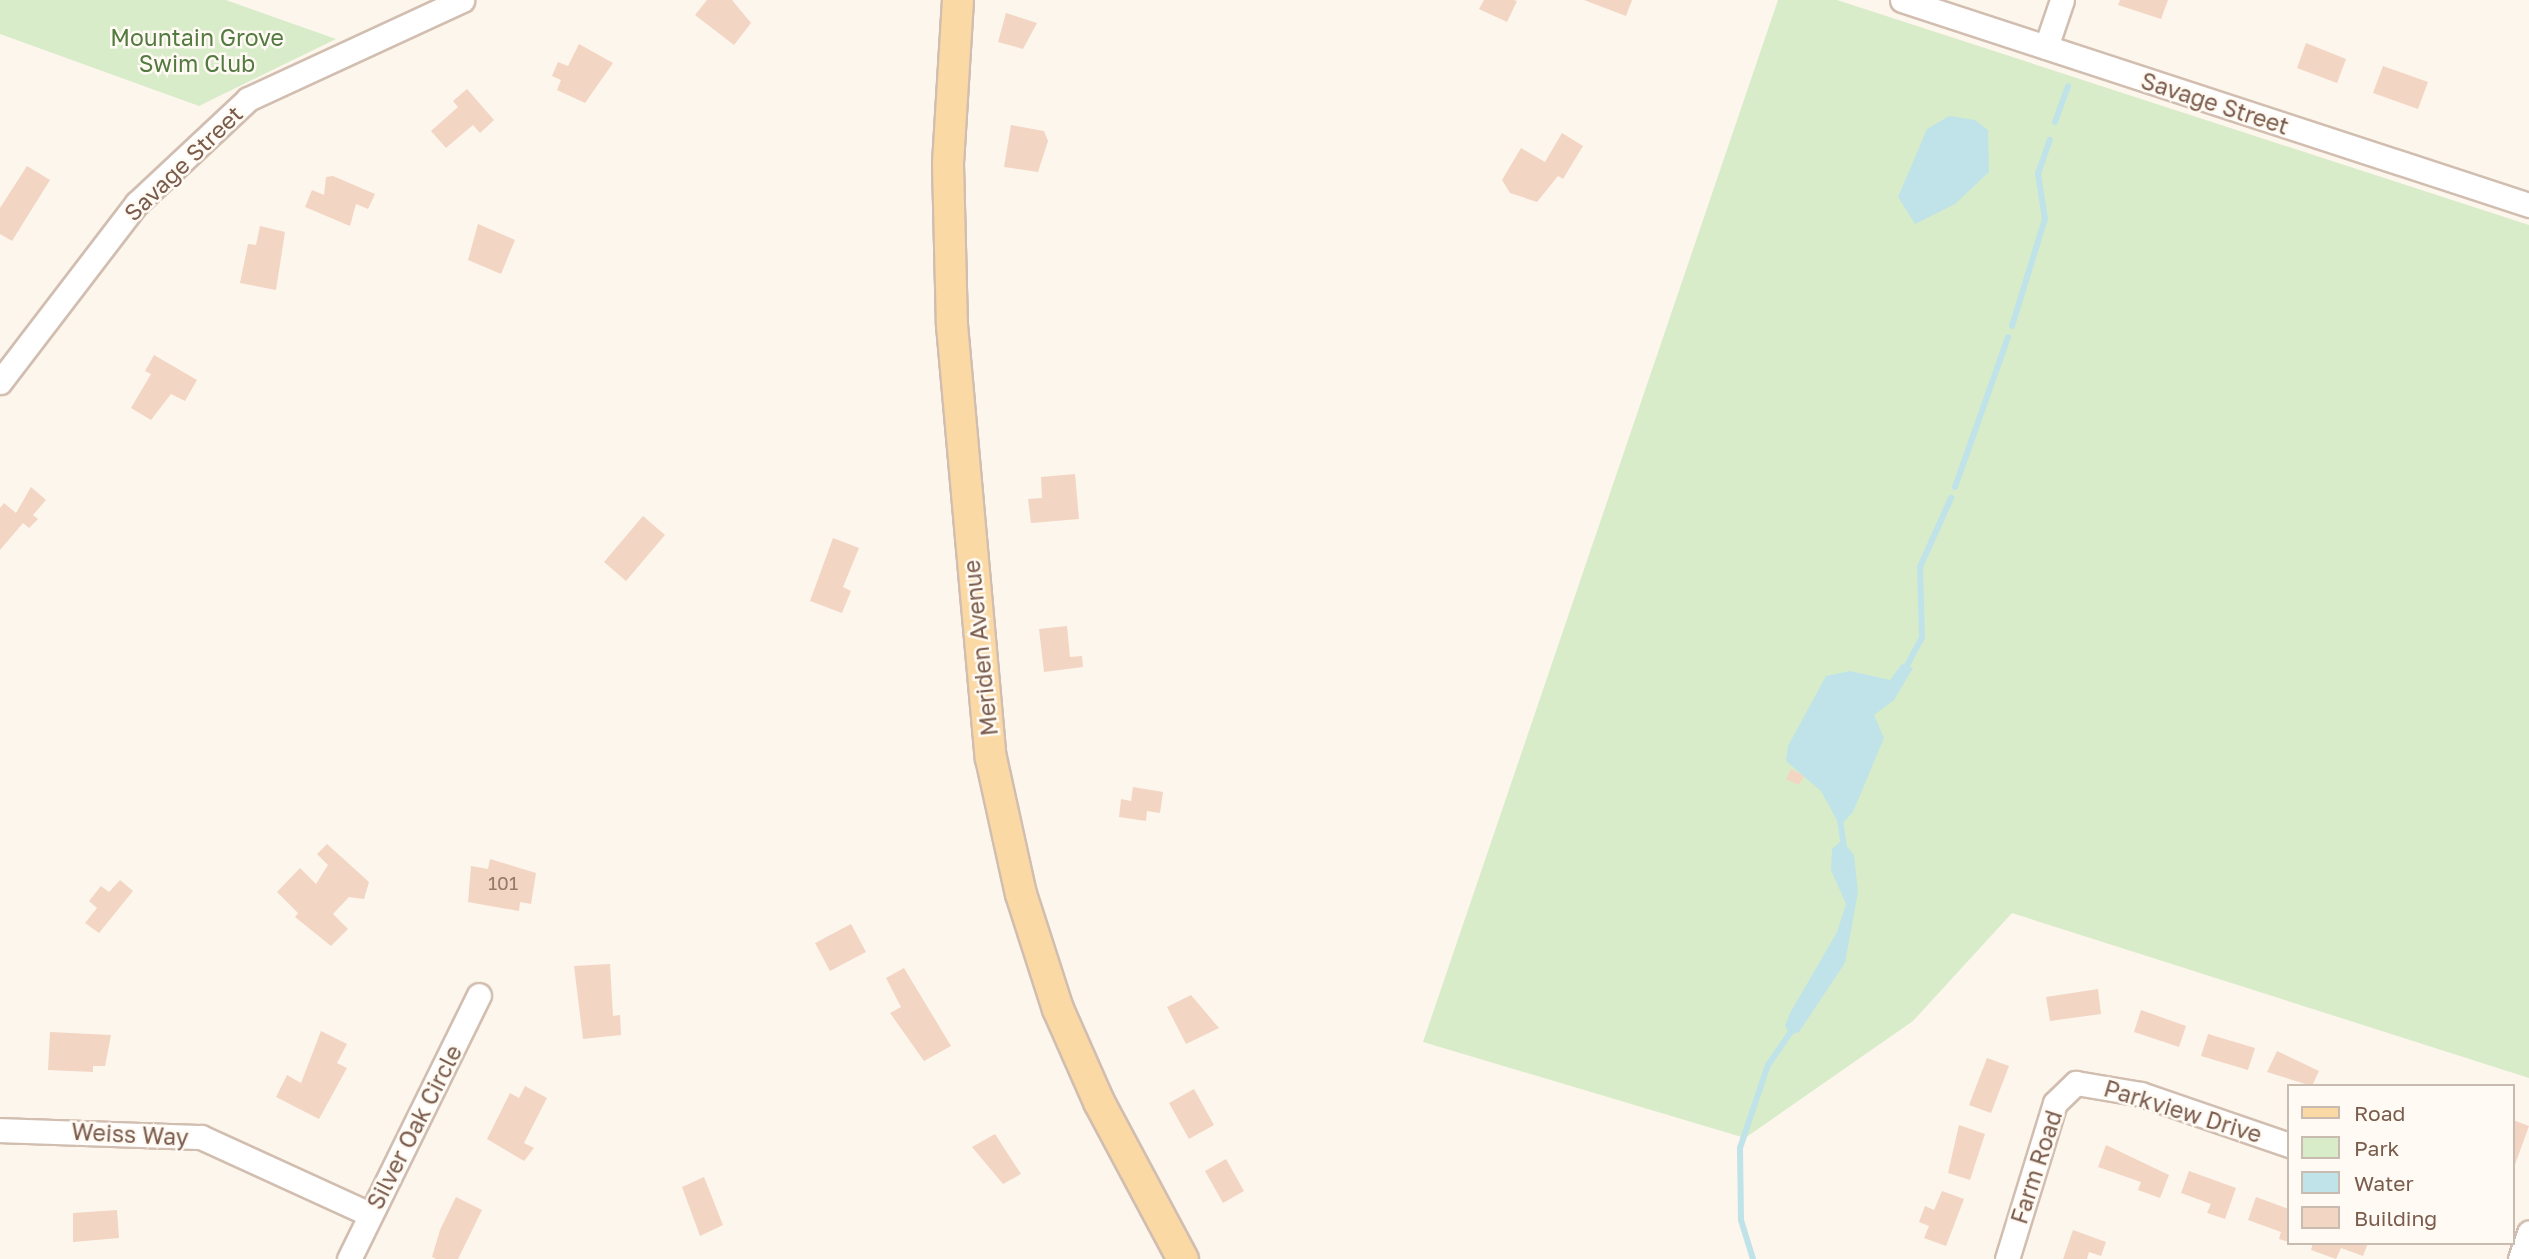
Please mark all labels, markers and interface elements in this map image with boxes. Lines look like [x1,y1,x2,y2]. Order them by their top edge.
park label: Mountain Grove Swim Club [110,23,284,77]
street label: Savage Street [2138,66,2292,140]
street label: Savage Street [118,100,248,226]
street label: Meriden Avenue [957,559,1003,737]
house number: 101 [488,872,518,894]
street label: Silver Oak Circle [361,1040,467,1214]
street label: Parkview Drive [2101,1074,2265,1148]
legend [2288,1084,2515,1245]
text: Road [2354,1100,2405,1126]
street label: Farm Road [2005,1107,2067,1227]
street label: Weiss Way [71,1117,189,1151]
text: Park [2354,1135,2399,1161]
text: Water [2354,1170,2414,1196]
text: Building [2354,1205,2437,1231]

